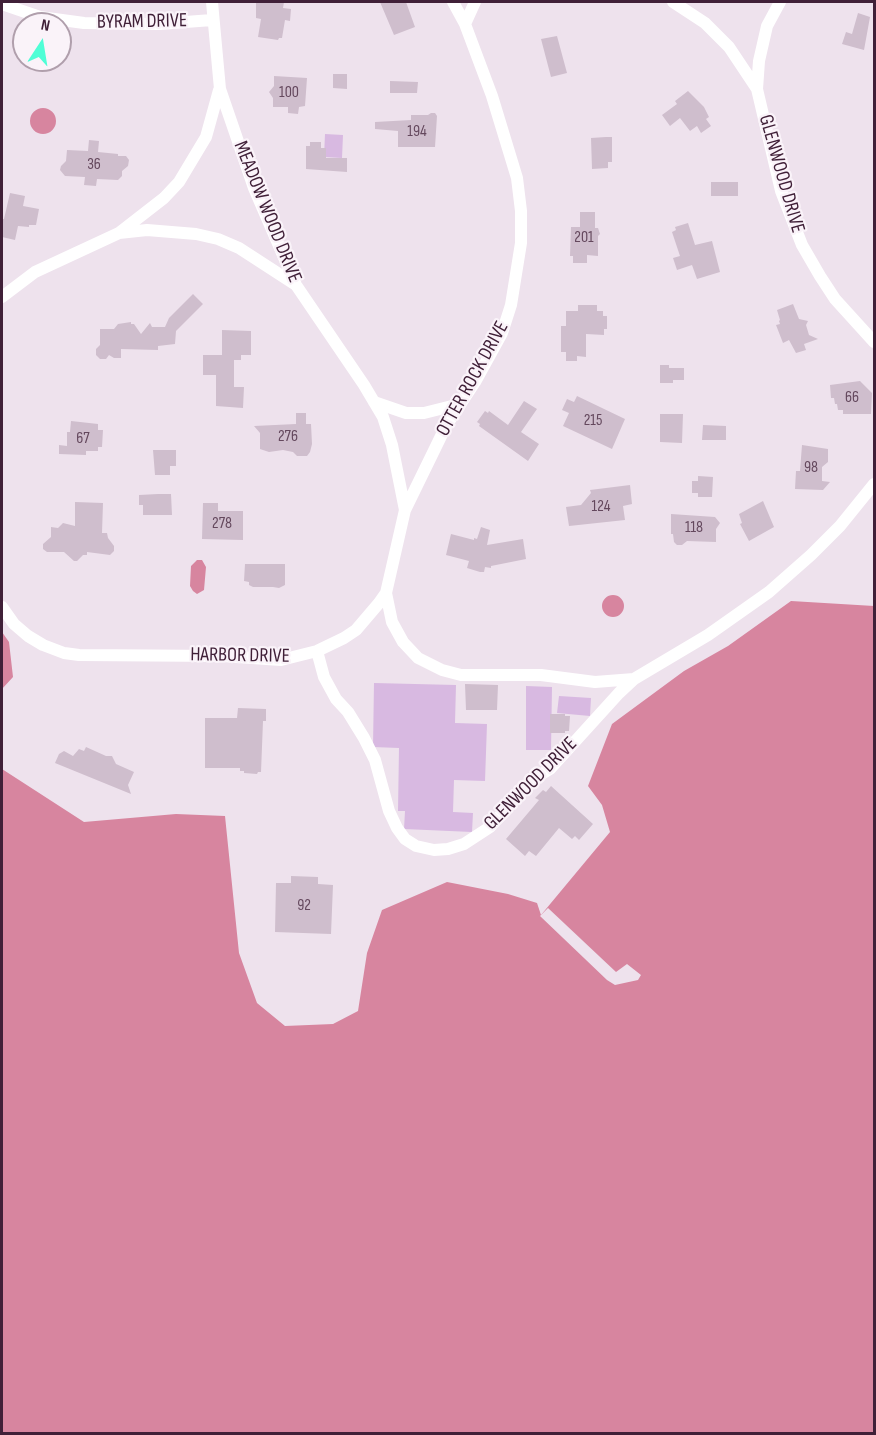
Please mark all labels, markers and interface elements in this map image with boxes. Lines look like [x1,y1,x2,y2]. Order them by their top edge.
street label: BYRAM DRIVE [97,9,187,35]
north arrow [12,12,72,72]
text: N [39,16,52,36]
house number: 100 [279,83,299,103]
street label: GLENWOOD DRIVE [753,112,809,236]
house number: 194 [407,122,427,142]
street label: MEADOW WOOD DRIVE [228,138,306,286]
house number: 36 [87,155,101,175]
house number: 201 [574,228,594,248]
street label: OTTER ROCK DRIVE [432,317,514,441]
house number: 66 [845,388,859,408]
house number: 215 [584,411,602,431]
house number: 276 [278,427,298,447]
house number: 67 [76,429,90,449]
house number: 98 [804,458,818,478]
house number: 124 [592,497,610,517]
house number: 278 [212,514,232,534]
house number: 118 [685,518,703,538]
street label: HARBOR DRIVE [190,643,290,669]
street label: GLENWOOD DRIVE [479,732,583,836]
house number: 92 [297,896,311,916]

